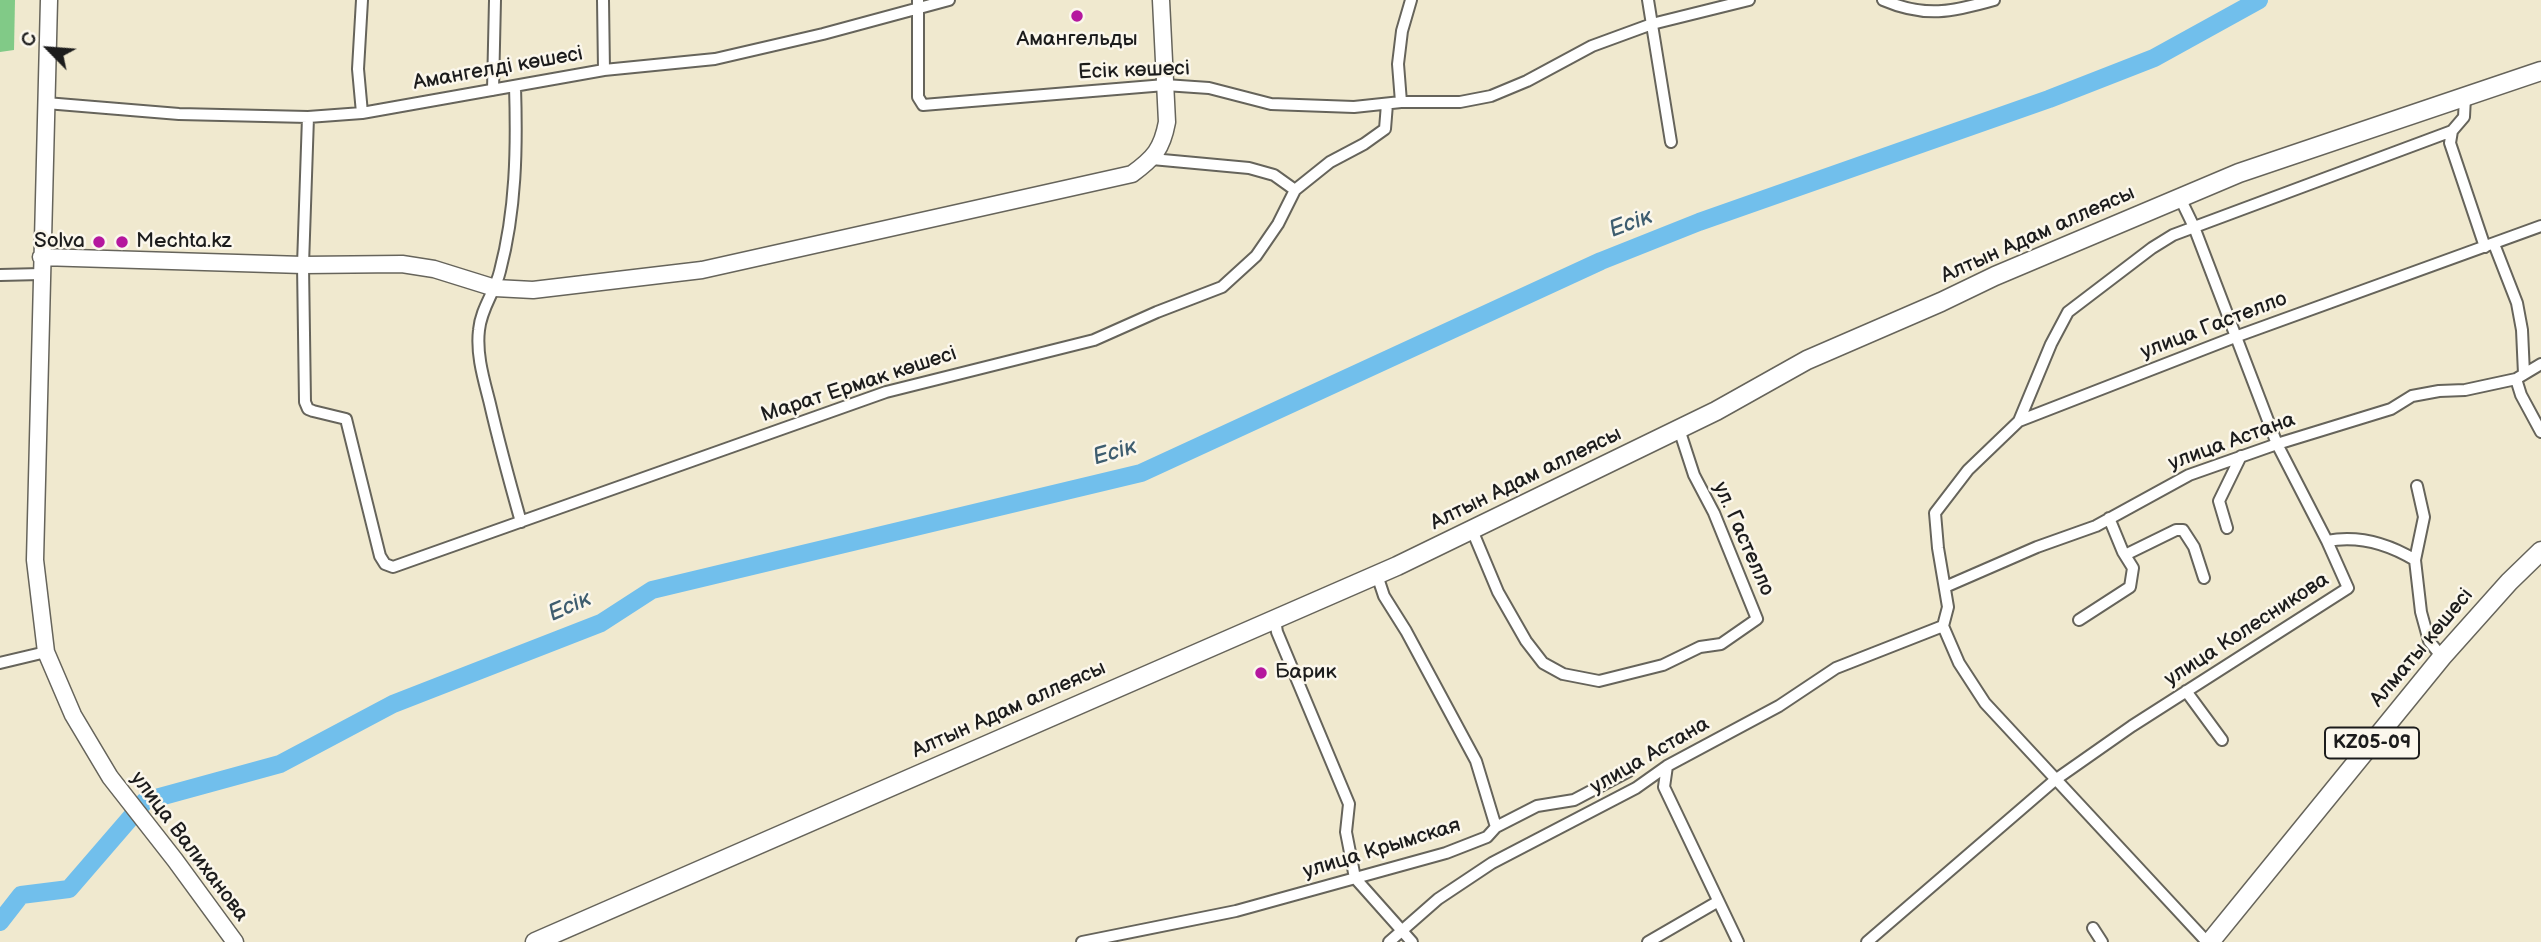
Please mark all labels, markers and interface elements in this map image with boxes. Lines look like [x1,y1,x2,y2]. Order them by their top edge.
marker: Амангельды [1069,8,1085,24]
north arrow [14,14,84,84]
place label: Амангельды [1017,27,1137,53]
text: С [16,29,43,51]
street label: Амангелді көшесі [411,42,585,96]
street label: Есік көшесі [1078,56,1190,86]
street label: Алтын Адам аллеясы [1937,181,2139,289]
water label: Есік [1606,203,1656,245]
place label: Solva [34,229,85,255]
place label: Mechta.kz [136,229,231,255]
marker: Solva [91,234,107,250]
marker: Mechta.kz [114,234,130,250]
street label: улица Гастелло [2137,287,2291,365]
street label: Марат Ермак көшесі [758,341,960,429]
street label: улица Астана [2165,407,2299,477]
street label: Алтын Адам аллеясы [1426,422,1626,536]
water label: Есік [1090,434,1140,472]
street label: ул. Гастелло [1707,478,1779,600]
street label: улица Колесникова [2160,567,2334,693]
street label: Алматы көшесі [2365,583,2479,713]
water label: Есік [544,586,596,628]
street label: Алтын Адам аллеясы [908,656,1110,764]
place label: Барик [1275,660,1337,686]
marker: Барик [1253,665,1269,681]
street label: улица Астана [1586,712,1714,800]
road number: KZ05-09 [2325,728,2419,758]
street label: улица Валиханова [124,767,254,927]
street label: улица Крымская [1300,813,1464,885]

